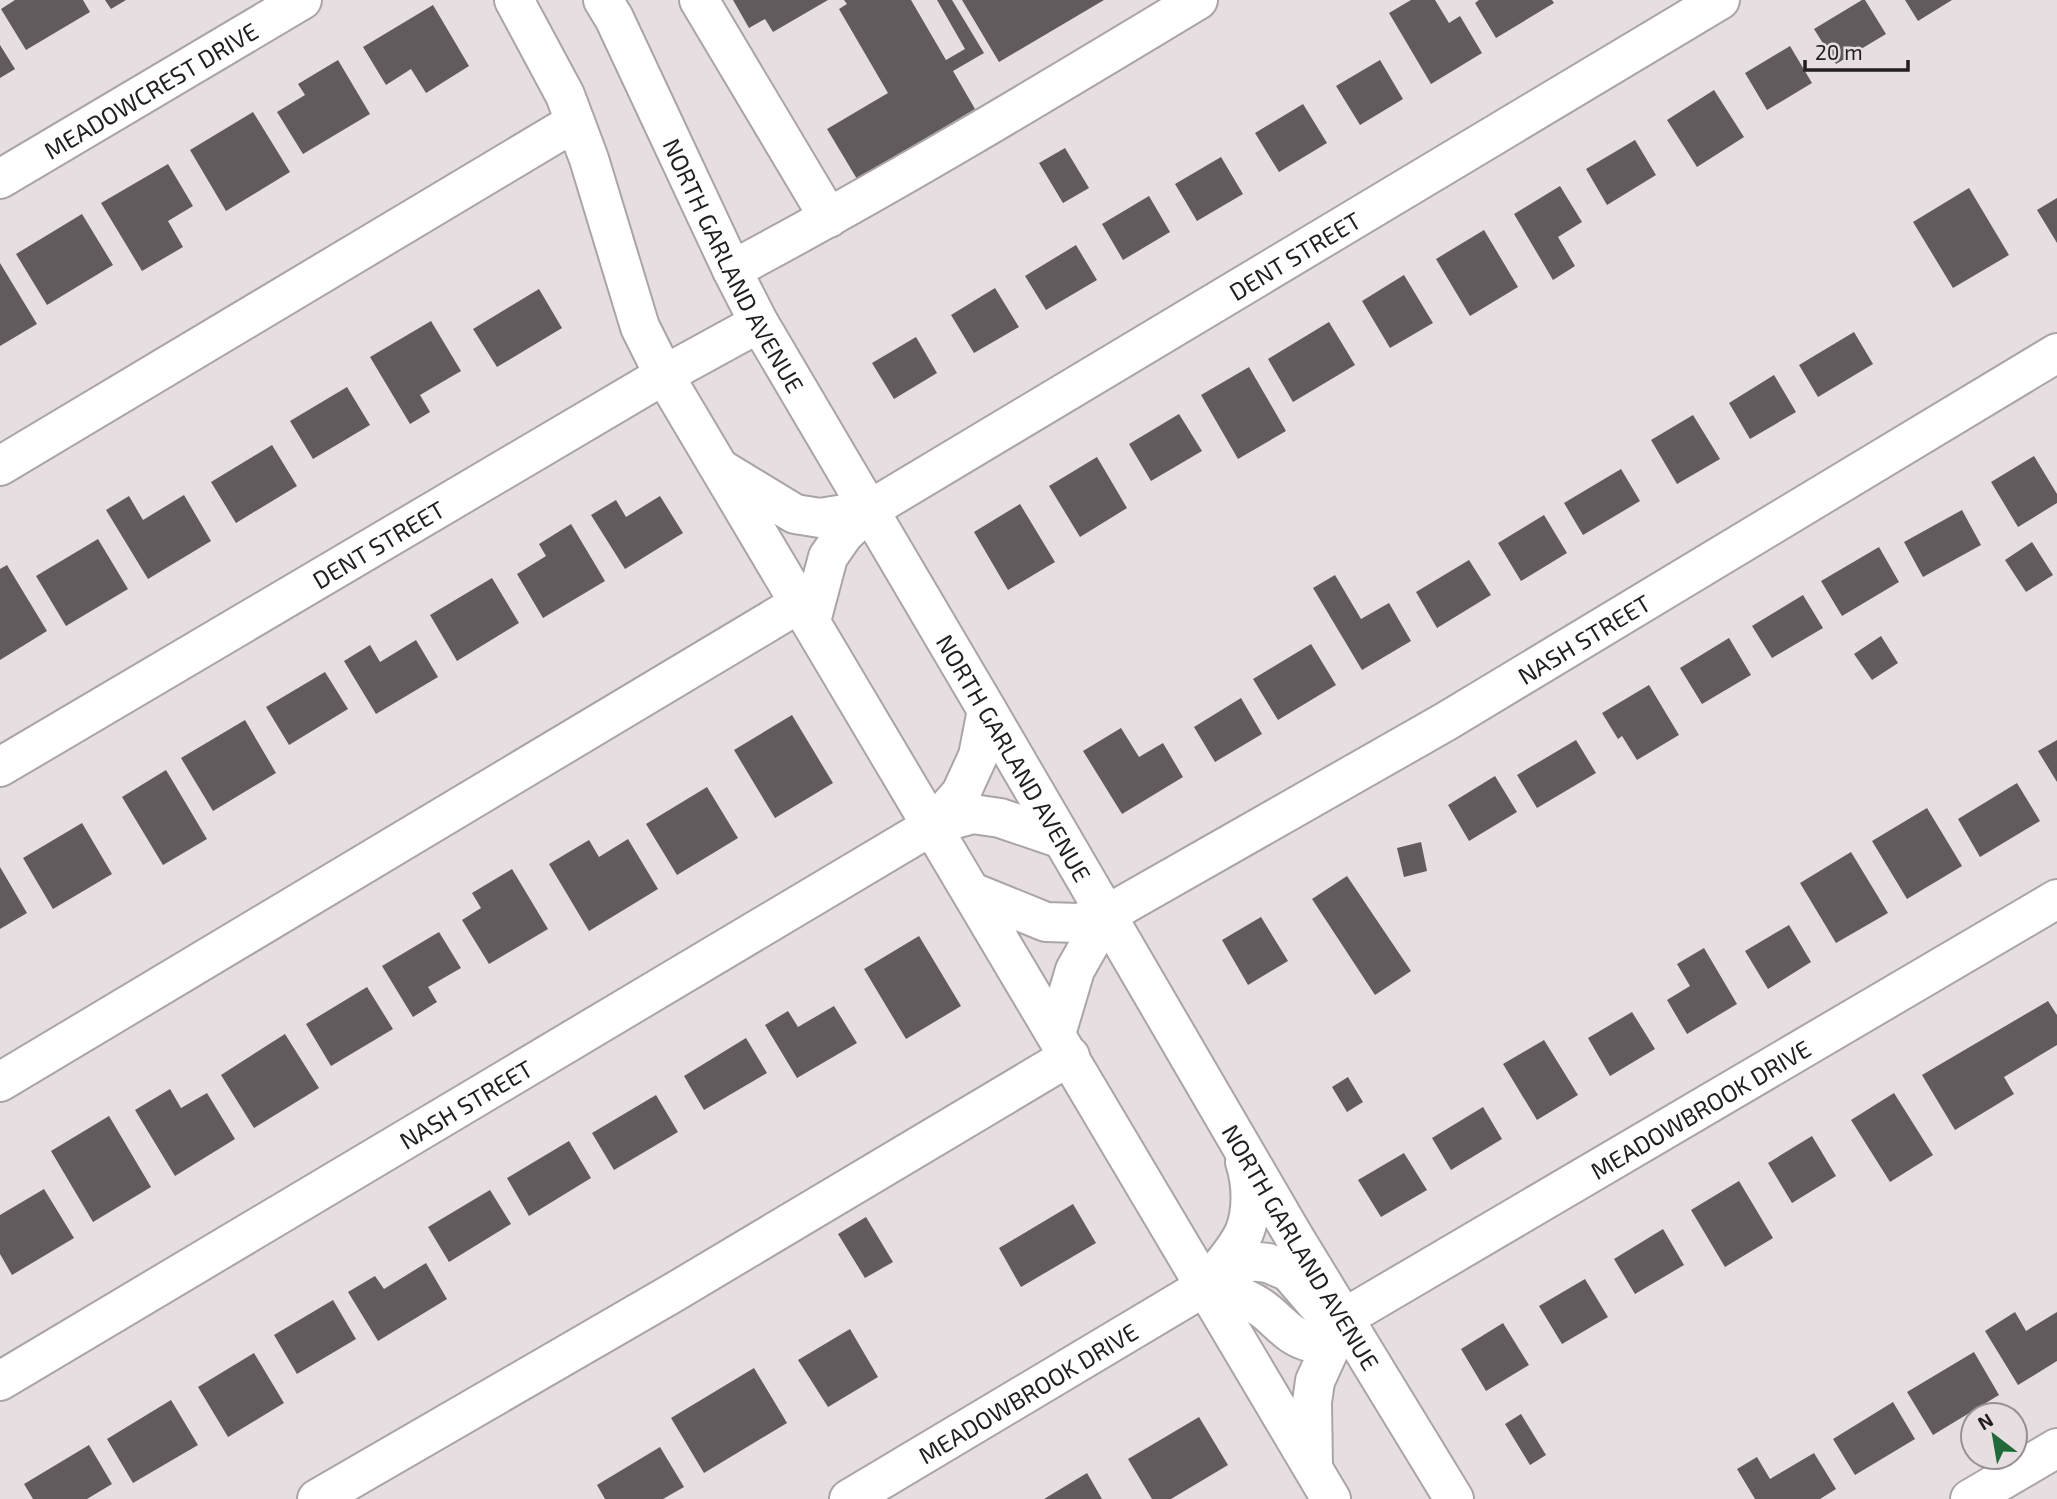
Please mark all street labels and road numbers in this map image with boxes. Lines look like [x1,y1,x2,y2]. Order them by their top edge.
street label: MEADOWCREST DRIVE [38,15,263,164]
street label: NORTH GARLAND AVENUE [658,133,811,397]
street label: DENT STREET [1224,204,1366,306]
street label: DENT STREET [307,494,449,594]
street label: NASH STREET [1512,587,1655,689]
street label: NORTH GARLAND AVENUE [931,629,1098,886]
street label: MEADOWBROOK DRIVE [1585,1033,1815,1185]
street label: NASH STREET [394,1053,537,1154]
street label: NORTH GARLAND AVENUE [1217,1119,1386,1375]
street label: MEADOWBROOK DRIVE [913,1316,1143,1469]

